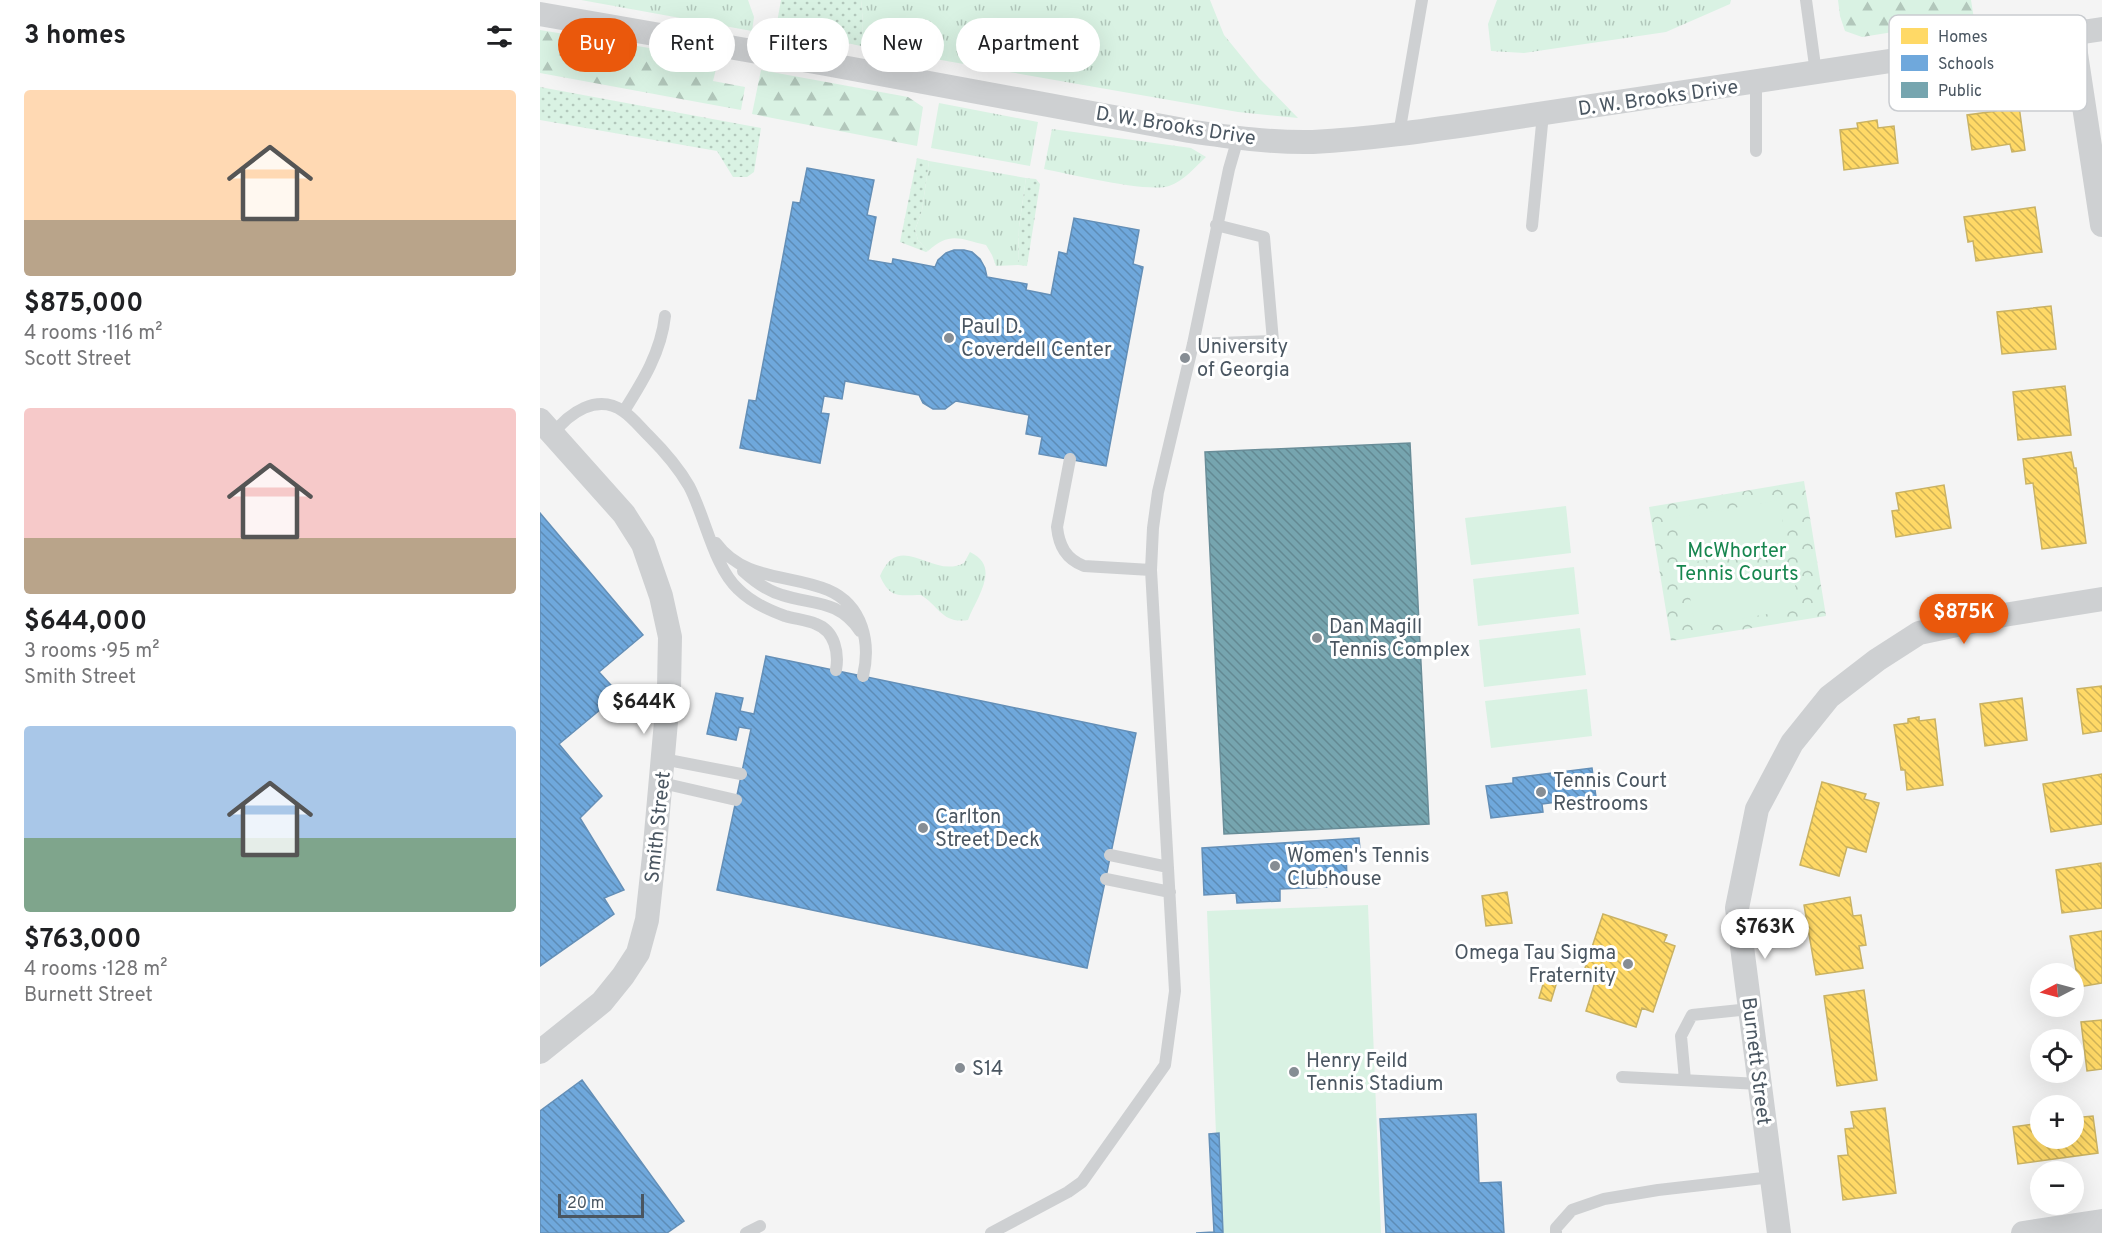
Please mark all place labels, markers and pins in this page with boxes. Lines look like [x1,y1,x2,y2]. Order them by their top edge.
place label: Paul D. Coverdell Center [961,315,1112,364]
marker: Paul D. Coverdell Center [942,331,956,345]
place label: University of Georgia [1197,335,1289,384]
marker: University of Georgia [1178,351,1192,365]
pin: $875K [1922,594,2006,645]
place label: Dan Magill Tennis Complex [1329,615,1470,664]
marker: Dan Magill Tennis Complex [1310,631,1324,645]
pin: $644K [602,684,686,735]
place label: Tennis Court Restrooms [1553,769,1667,818]
marker: Tennis Court Restrooms [1534,785,1548,799]
place label: Carlton Street Deck [935,805,1040,854]
marker: Carlton Street Deck [916,821,930,835]
place label: Women's Tennis Clubhouse [1287,844,1430,893]
marker: Women's Tennis Clubhouse [1268,859,1282,873]
pin: $763K [1723,909,1807,960]
place label: Omega Tau Sigma Fraternity [1454,941,1616,990]
marker: Omega Tau Sigma Fraternity [1621,957,1635,971]
place label: Henry Feild Tennis Stadium [1306,1049,1443,1098]
place label: S14 [972,1057,1003,1083]
marker: S14 [953,1061,967,1075]
marker: Henry Feild Tennis Stadium [1287,1065,1301,1079]

